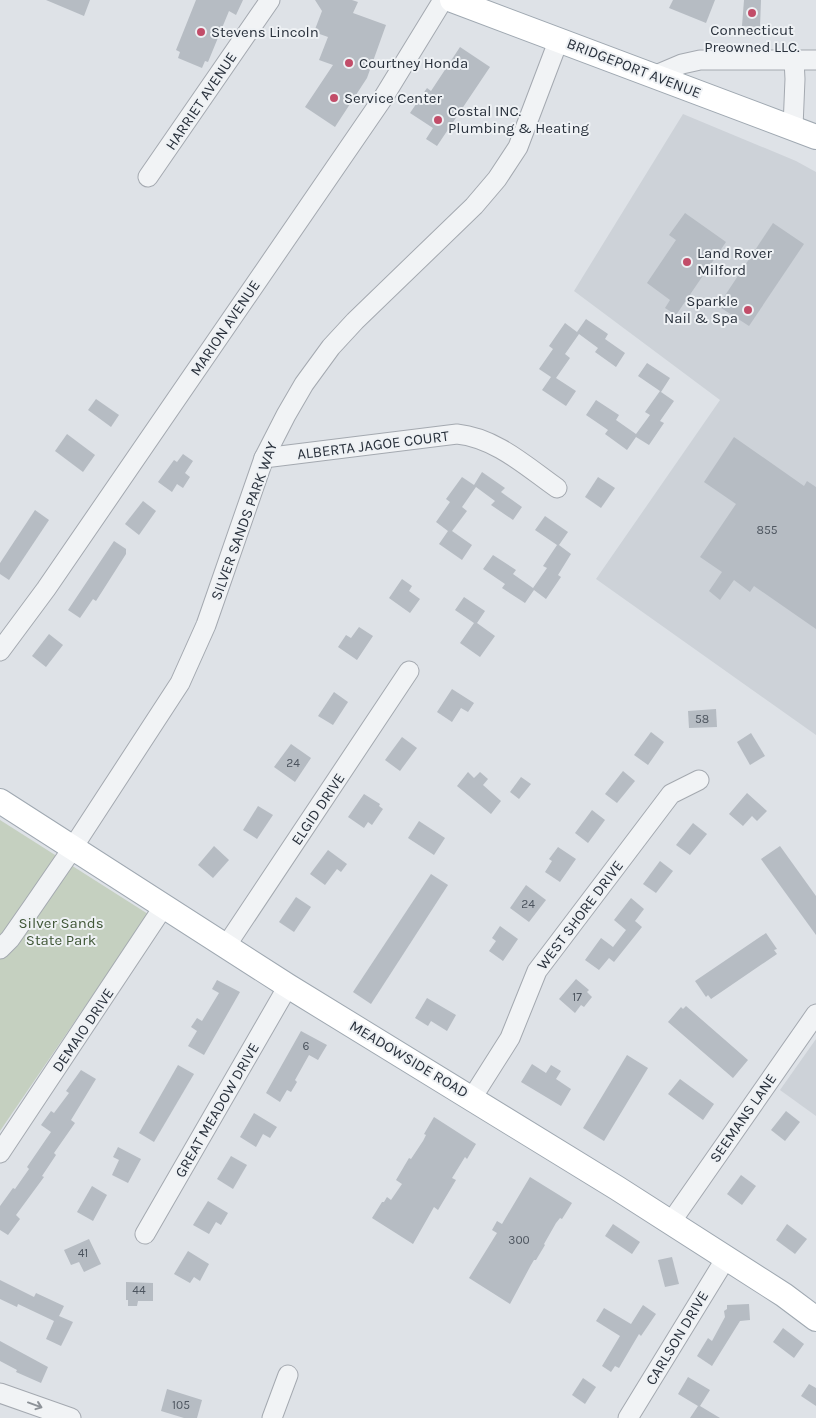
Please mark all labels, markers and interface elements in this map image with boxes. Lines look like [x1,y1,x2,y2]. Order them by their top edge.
marker: Connecticut Preowned LLC. [746,7,758,19]
place label: Connecticut Preowned LLC. [704,21,800,56]
place label: Stevens Lincoln [211,23,319,41]
marker: Stevens Lincoln [195,26,207,38]
street label: BRIDGEPORT AVENUE [564,34,704,102]
street label: HARRIET AVENUE [162,49,240,153]
place label: Courtney Honda [359,54,468,72]
marker: Courtney Honda [343,57,355,69]
place label: Service Center [344,89,442,107]
marker: Service Center [328,92,340,104]
place label: Costal INC. Plumbing & Heating [448,102,589,137]
marker: Costal INC. Plumbing & Heating [432,114,444,126]
place label: Land Rover Milford [697,244,772,279]
marker: Land Rover Milford [681,256,693,268]
street label: MARION AVENUE [186,277,264,379]
place label: Sparkle Nail & Spa [664,292,738,327]
marker: Sparkle Nail & Spa [742,304,754,316]
street label: ALBERTA JAGOE COURT [296,427,451,463]
street label: SILVER SANDS PARK WAY [207,439,281,603]
house number: 855 [757,523,778,537]
house number: 58 [695,712,709,726]
house number: 24 [286,756,300,770]
street label: ELGID DRIVE [287,770,349,848]
street label: WEST SHORE DRIVE [533,857,627,973]
house number: 24 [521,897,535,911]
park label: Silver Sands State Park [18,914,104,949]
street label: DEMAIO DRIVE [48,985,118,1075]
house number: 17 [572,990,582,1004]
street label: MEADOWSIDE ROAD [346,1016,472,1102]
street label: GREAT MEADOW DRIVE [171,1039,263,1181]
house number: 6 [303,1039,310,1053]
street label: SEEMANS LANE [706,1070,780,1166]
house number: 300 [508,1233,530,1247]
house number: 41 [78,1246,88,1260]
house number: 44 [132,1283,146,1297]
street label: CARLSON DRIVE [642,1288,712,1388]
house number: 105 [172,1398,190,1412]
one-way arrow [27,1401,43,1410]

